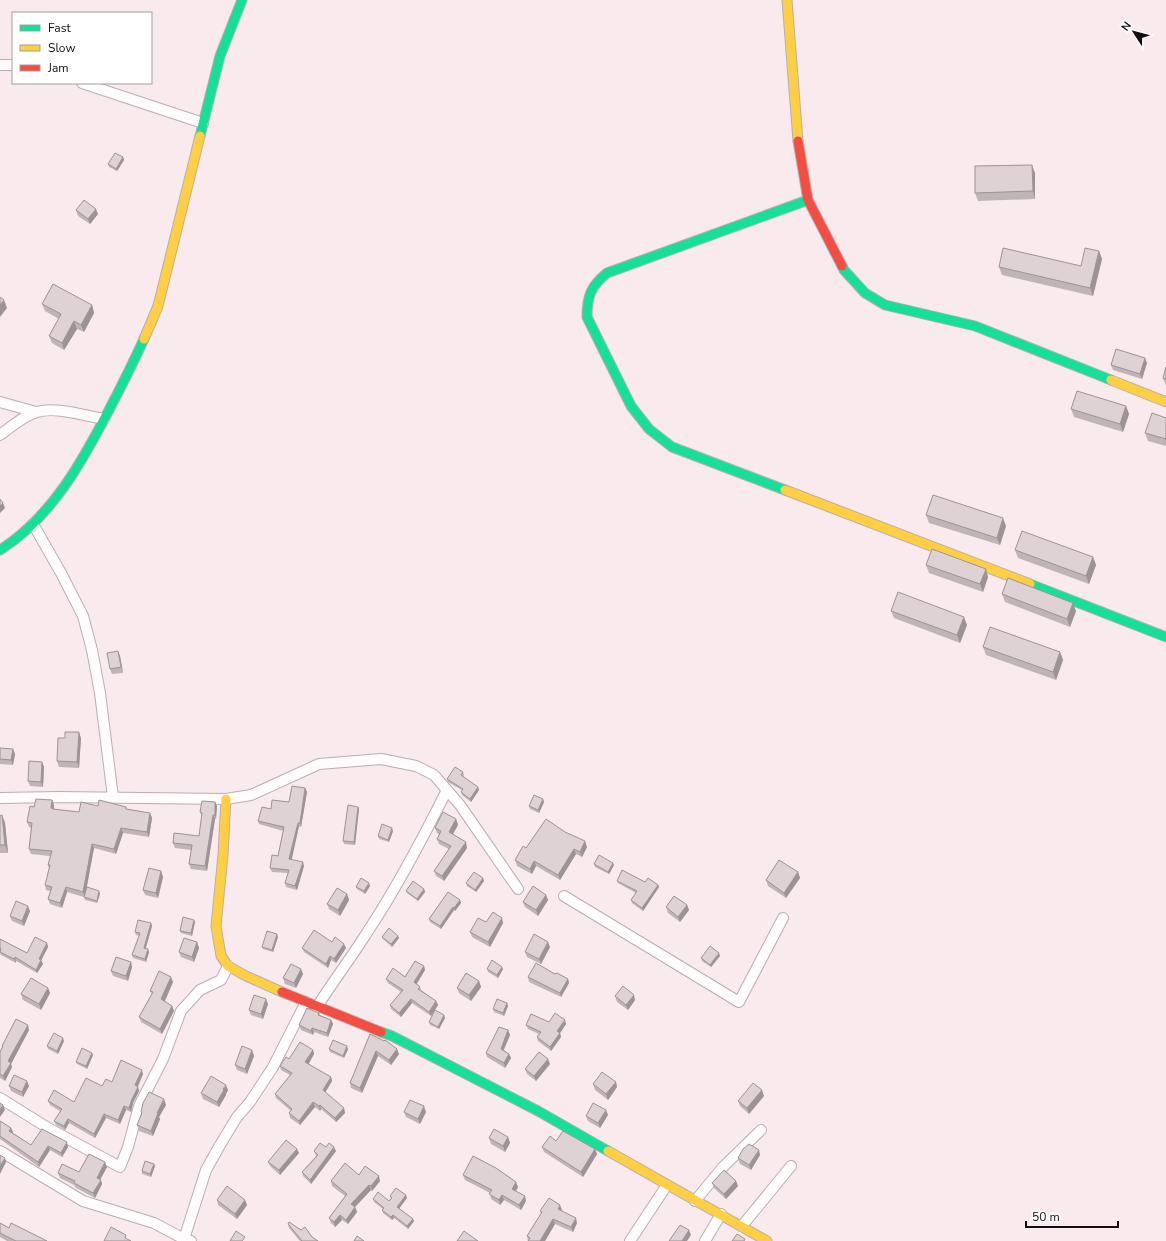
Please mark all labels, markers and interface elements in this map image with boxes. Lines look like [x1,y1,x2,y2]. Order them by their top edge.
legend [12,12,152,84]
north arrow [1114,12,1154,52]
text: N [1118,19,1135,34]
text: Fast [48,20,71,36]
text: Slow [48,40,76,56]
text: Jam [47,60,69,76]
scale bar [1026,1203,1118,1229]
text: 50 m [1032,1209,1060,1225]

